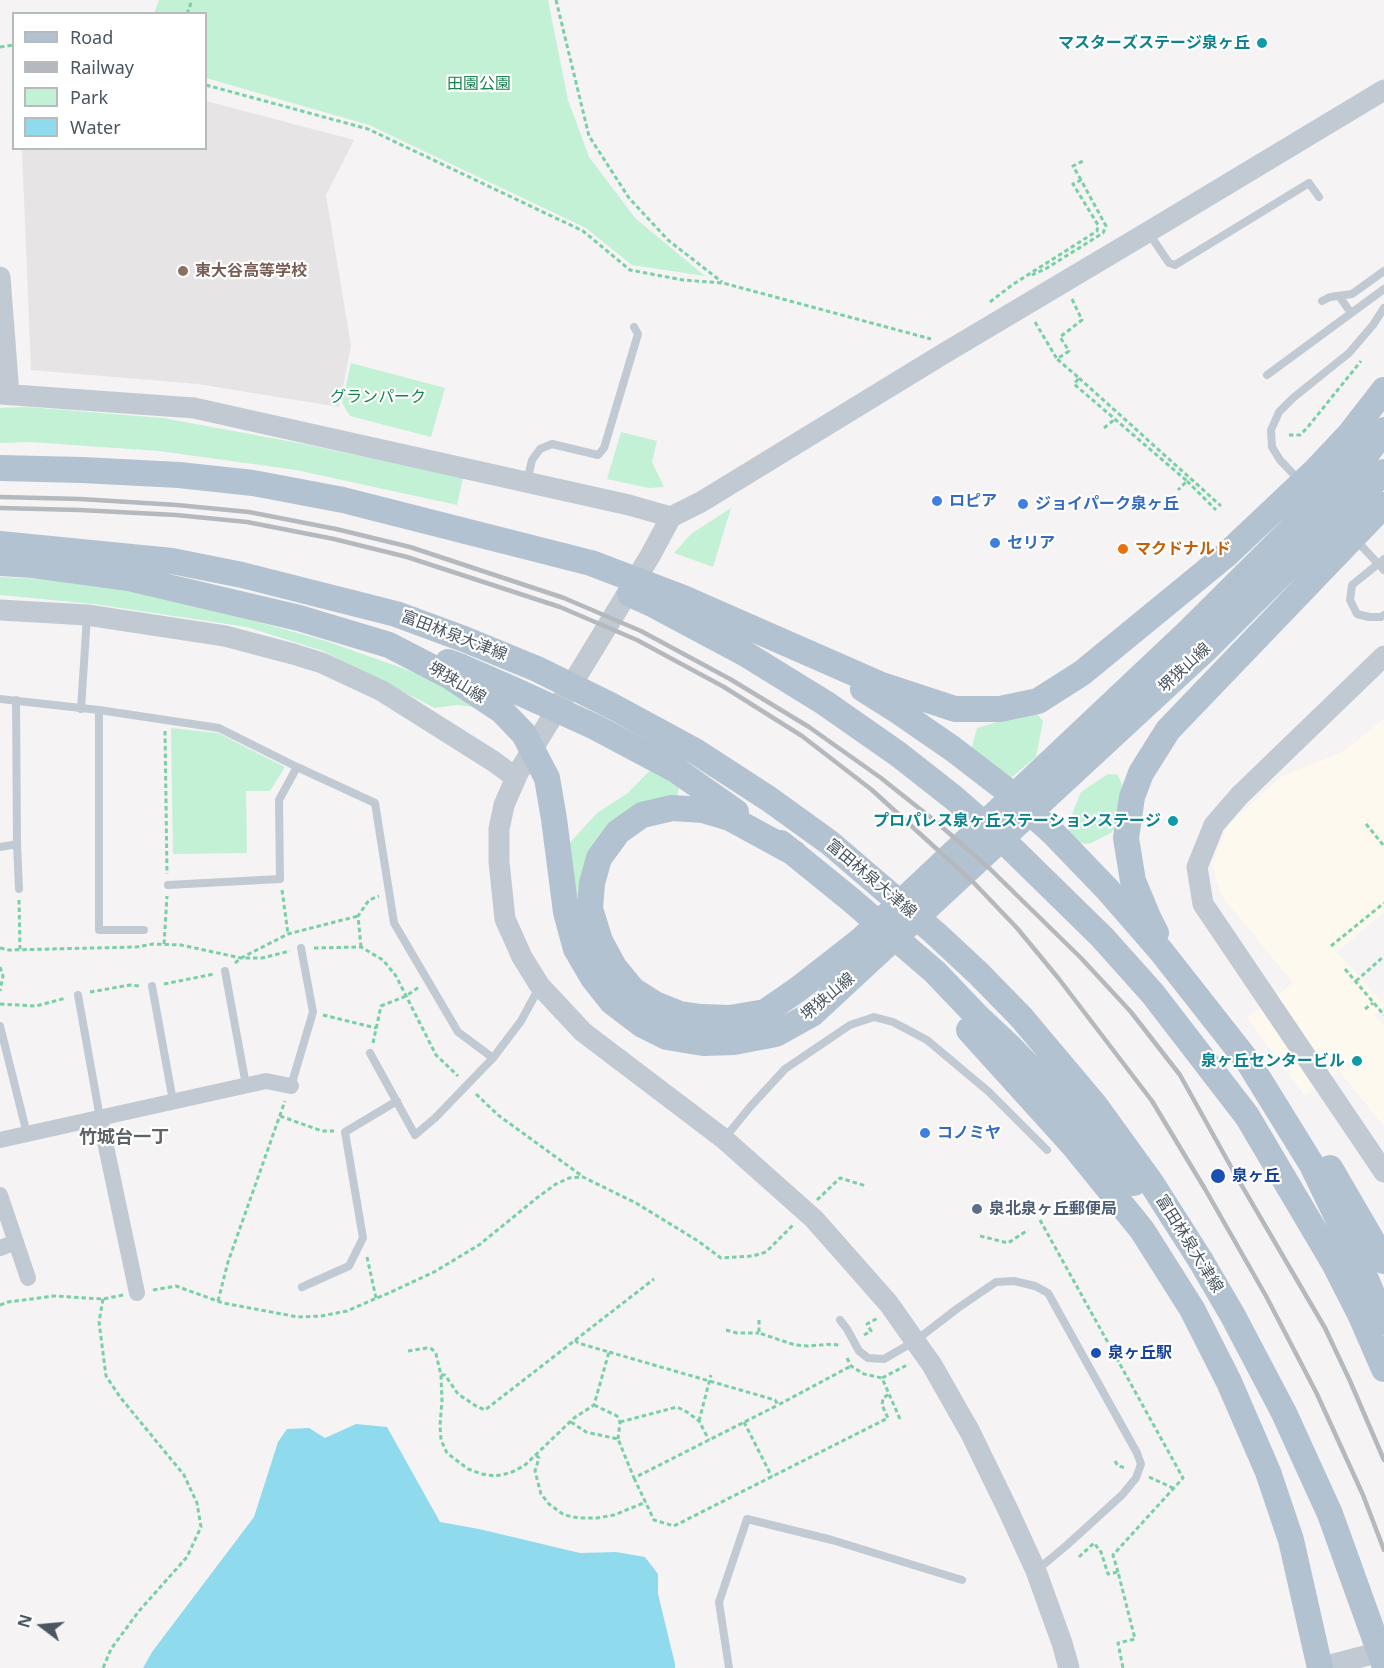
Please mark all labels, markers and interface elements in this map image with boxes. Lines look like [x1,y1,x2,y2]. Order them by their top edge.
legend [12,12,207,150]
text: Road [70,25,113,49]
place label: マスターズステージ泉ヶ丘 [1058,33,1250,53]
marker: マスターズステージ泉ヶ丘 [1255,36,1269,50]
text: Railway [70,55,134,79]
park label: 田園公園 [447,74,511,94]
text: Park [70,85,108,109]
text: Water [70,115,121,139]
place label: 東大谷高等学校 [195,261,307,281]
marker: 東大谷高等学校 [176,264,190,278]
park label: グランパーク [330,387,426,407]
place label: ロピア [949,491,997,511]
marker: ロピア [930,494,944,508]
place label: ジョイパーク泉ヶ丘 [1035,494,1179,514]
marker: ジョイパーク泉ヶ丘 [1016,497,1030,511]
place label: セリア [1007,533,1055,553]
marker: セリア [988,536,1002,550]
place label: マクドナルド [1135,539,1231,559]
marker: マクドナルド [1116,542,1130,556]
street label: 富田林泉大津線 [398,607,510,665]
street label: 堺狭山線 [1155,639,1215,697]
street label: 堺狭山線 [425,658,489,708]
place label: プロパレス泉ヶ丘ステーションステージ [873,811,1161,831]
marker: プロパレス泉ヶ丘ステーションステージ [1166,814,1180,828]
street label: 富田林泉大津線 [822,836,920,922]
street label: 堺狭山線 [797,969,859,1025]
place label: 泉ヶ丘センタービル [1201,1051,1345,1071]
marker: 泉ヶ丘センタービル [1350,1054,1364,1068]
place label: コノミヤ [937,1123,1001,1143]
marker: コノミヤ [918,1126,932,1140]
district label: 竹城台一丁 [79,1127,169,1149]
place label: 泉ヶ丘 [1232,1166,1280,1186]
marker: 泉ヶ丘 [1209,1167,1227,1185]
street label: 富田林泉大津線 [1151,1191,1227,1297]
place label: 泉北泉ヶ丘郵便局 [989,1199,1117,1219]
marker: 泉北泉ヶ丘郵便局 [970,1202,984,1216]
place label: 泉ヶ丘駅 [1108,1343,1172,1363]
marker: 泉ヶ丘駅 [1089,1346,1103,1360]
north arrow [12,1596,72,1656]
text: N [12,1612,37,1630]

